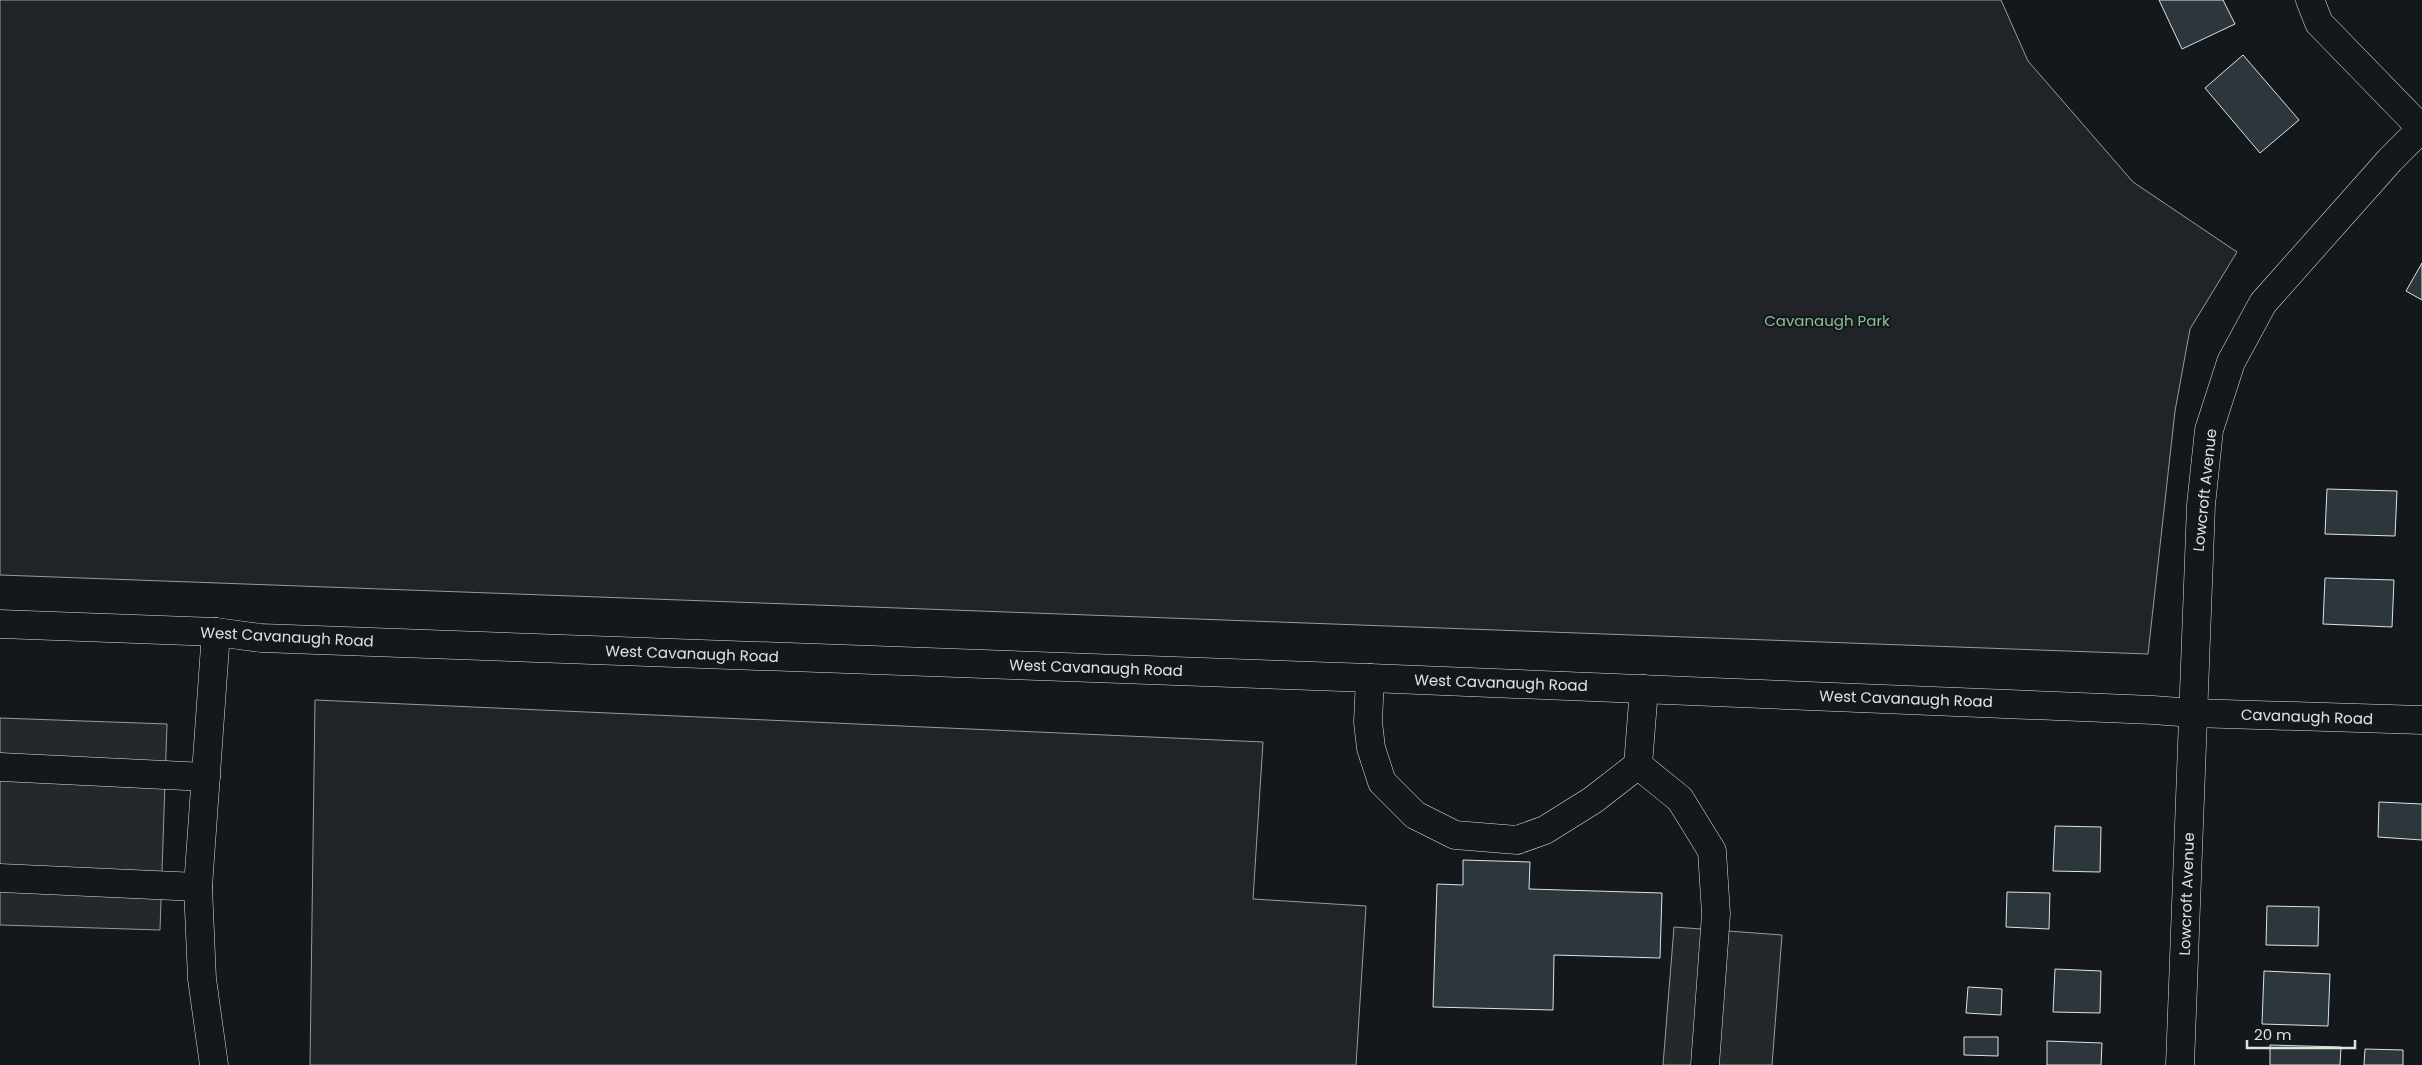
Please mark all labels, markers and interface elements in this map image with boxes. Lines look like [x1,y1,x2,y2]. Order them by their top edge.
park label: Cavanaugh Park [1764,310,1890,331]
street label: Lowcroft Avenue [2188,427,2221,552]
street label: West Cavanaugh Road [200,621,374,652]
street label: West Cavanaugh Road [605,640,779,667]
street label: West Cavanaugh Road [1009,654,1183,681]
street label: West Cavanaugh Road [1414,669,1588,696]
street label: West Cavanaugh Road [1819,685,1993,712]
street label: Cavanaugh Road [2241,704,2374,729]
street label: Lowcroft Avenue [2174,832,2199,956]
scale bar [2247,1018,2354,1050]
text: 20 m [2254,1024,2292,1045]

